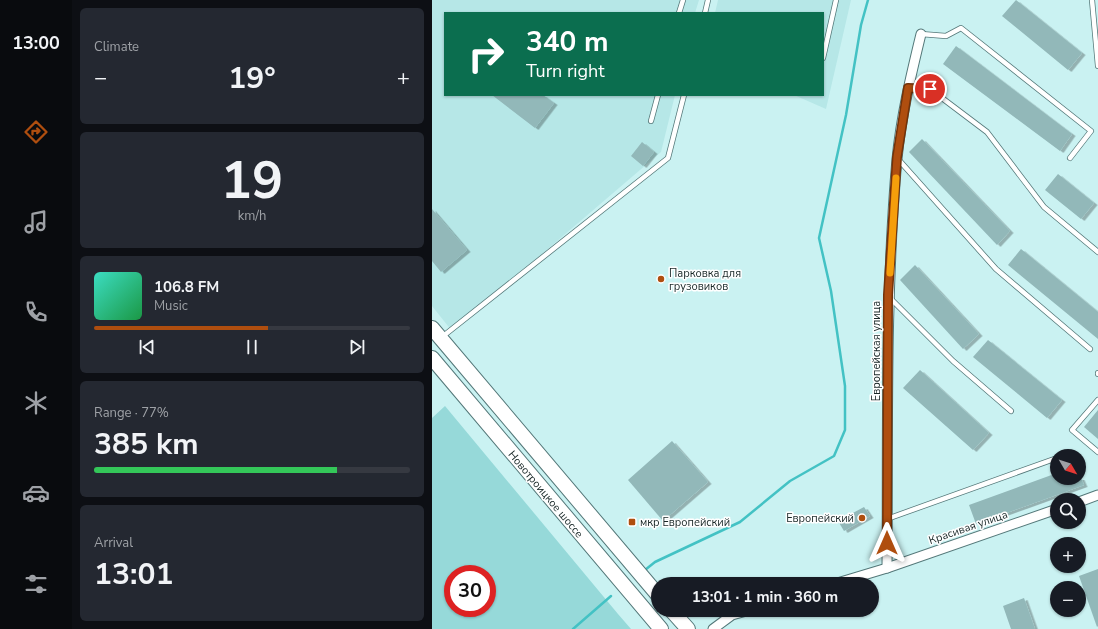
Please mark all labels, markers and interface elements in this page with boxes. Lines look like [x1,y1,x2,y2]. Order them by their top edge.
text: 340 m [526,23,609,61]
icon: right [460,28,512,80]
text: 13:00 [12,31,60,55]
text: Climate [94,38,139,56]
text: 19° [228,58,276,99]
text: Turn right [526,59,605,83]
text: − [94,63,107,93]
text: + [397,63,410,93]
pin [913,72,947,106]
icon: arrive [919,78,941,100]
icon: directions [22,118,50,146]
text: 19 [221,145,283,216]
text: km/h [238,207,266,225]
icon: music [22,208,50,236]
place label: Парковка для грузовиков [669,266,741,294]
marker: Парковка для грузовиков [656,274,666,284]
text: 106.8 FM [154,277,219,297]
text: Music [154,297,188,315]
icon: phone [22,298,50,326]
street label: Европейская улица [869,301,884,401]
icon: previous [136,336,158,358]
icon: pause [241,336,263,358]
icon: next [346,336,368,358]
icon: climate [22,389,50,417]
text: Range · 77% [94,404,169,422]
text: 385 km [94,424,199,465]
street label: Новотроицкое шоссе [505,447,587,541]
north arrow [1050,449,1086,485]
map controls [1050,449,1086,617]
icon: car [22,479,50,507]
button: search [1050,493,1086,529]
street label: Красивая улица [927,507,1010,548]
place label: Европейский [786,511,854,526]
marker: Европейский [857,513,867,523]
place label: мкр Европейский [640,515,730,530]
marker: мкр Европейский [627,517,637,527]
position arrow [866,522,908,564]
text: Arrival [94,534,133,552]
button: + [1050,537,1086,573]
text: 13:01 [94,554,173,595]
speed limit sign: 30 [444,565,496,617]
icon: filters [22,570,50,598]
button: − [1050,581,1086,617]
text: 13:01 · 1 min · 360 m [692,587,838,607]

